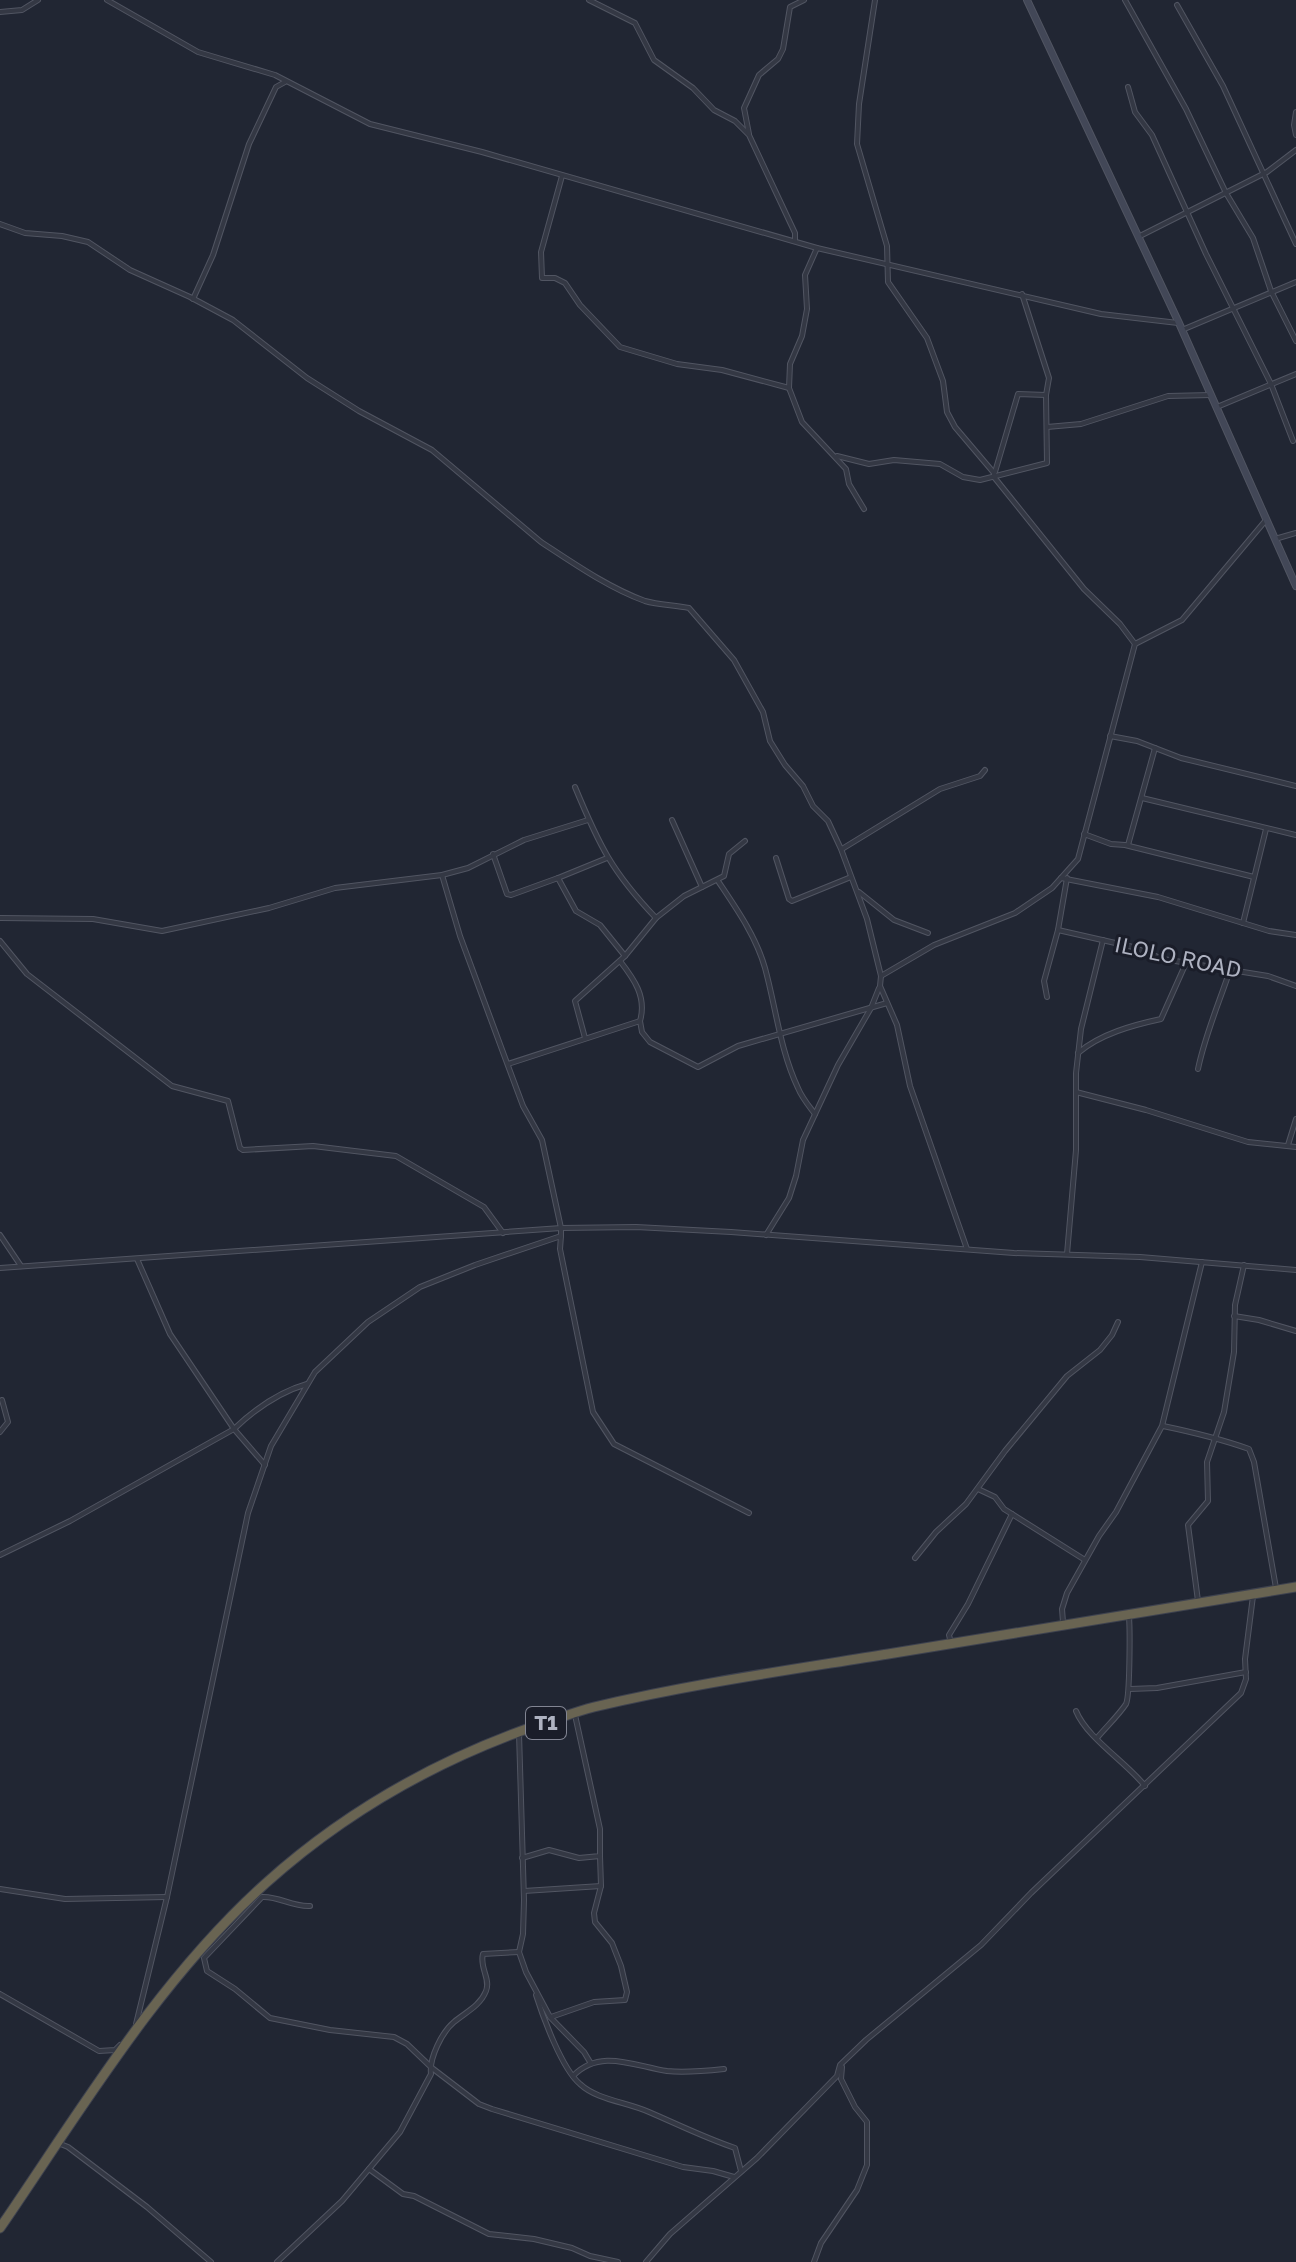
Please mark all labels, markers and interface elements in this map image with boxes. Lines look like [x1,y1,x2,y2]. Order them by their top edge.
street label: ILOLO ROAD [1112,930,1244,983]
road number: T1 [526,1707,566,1739]

